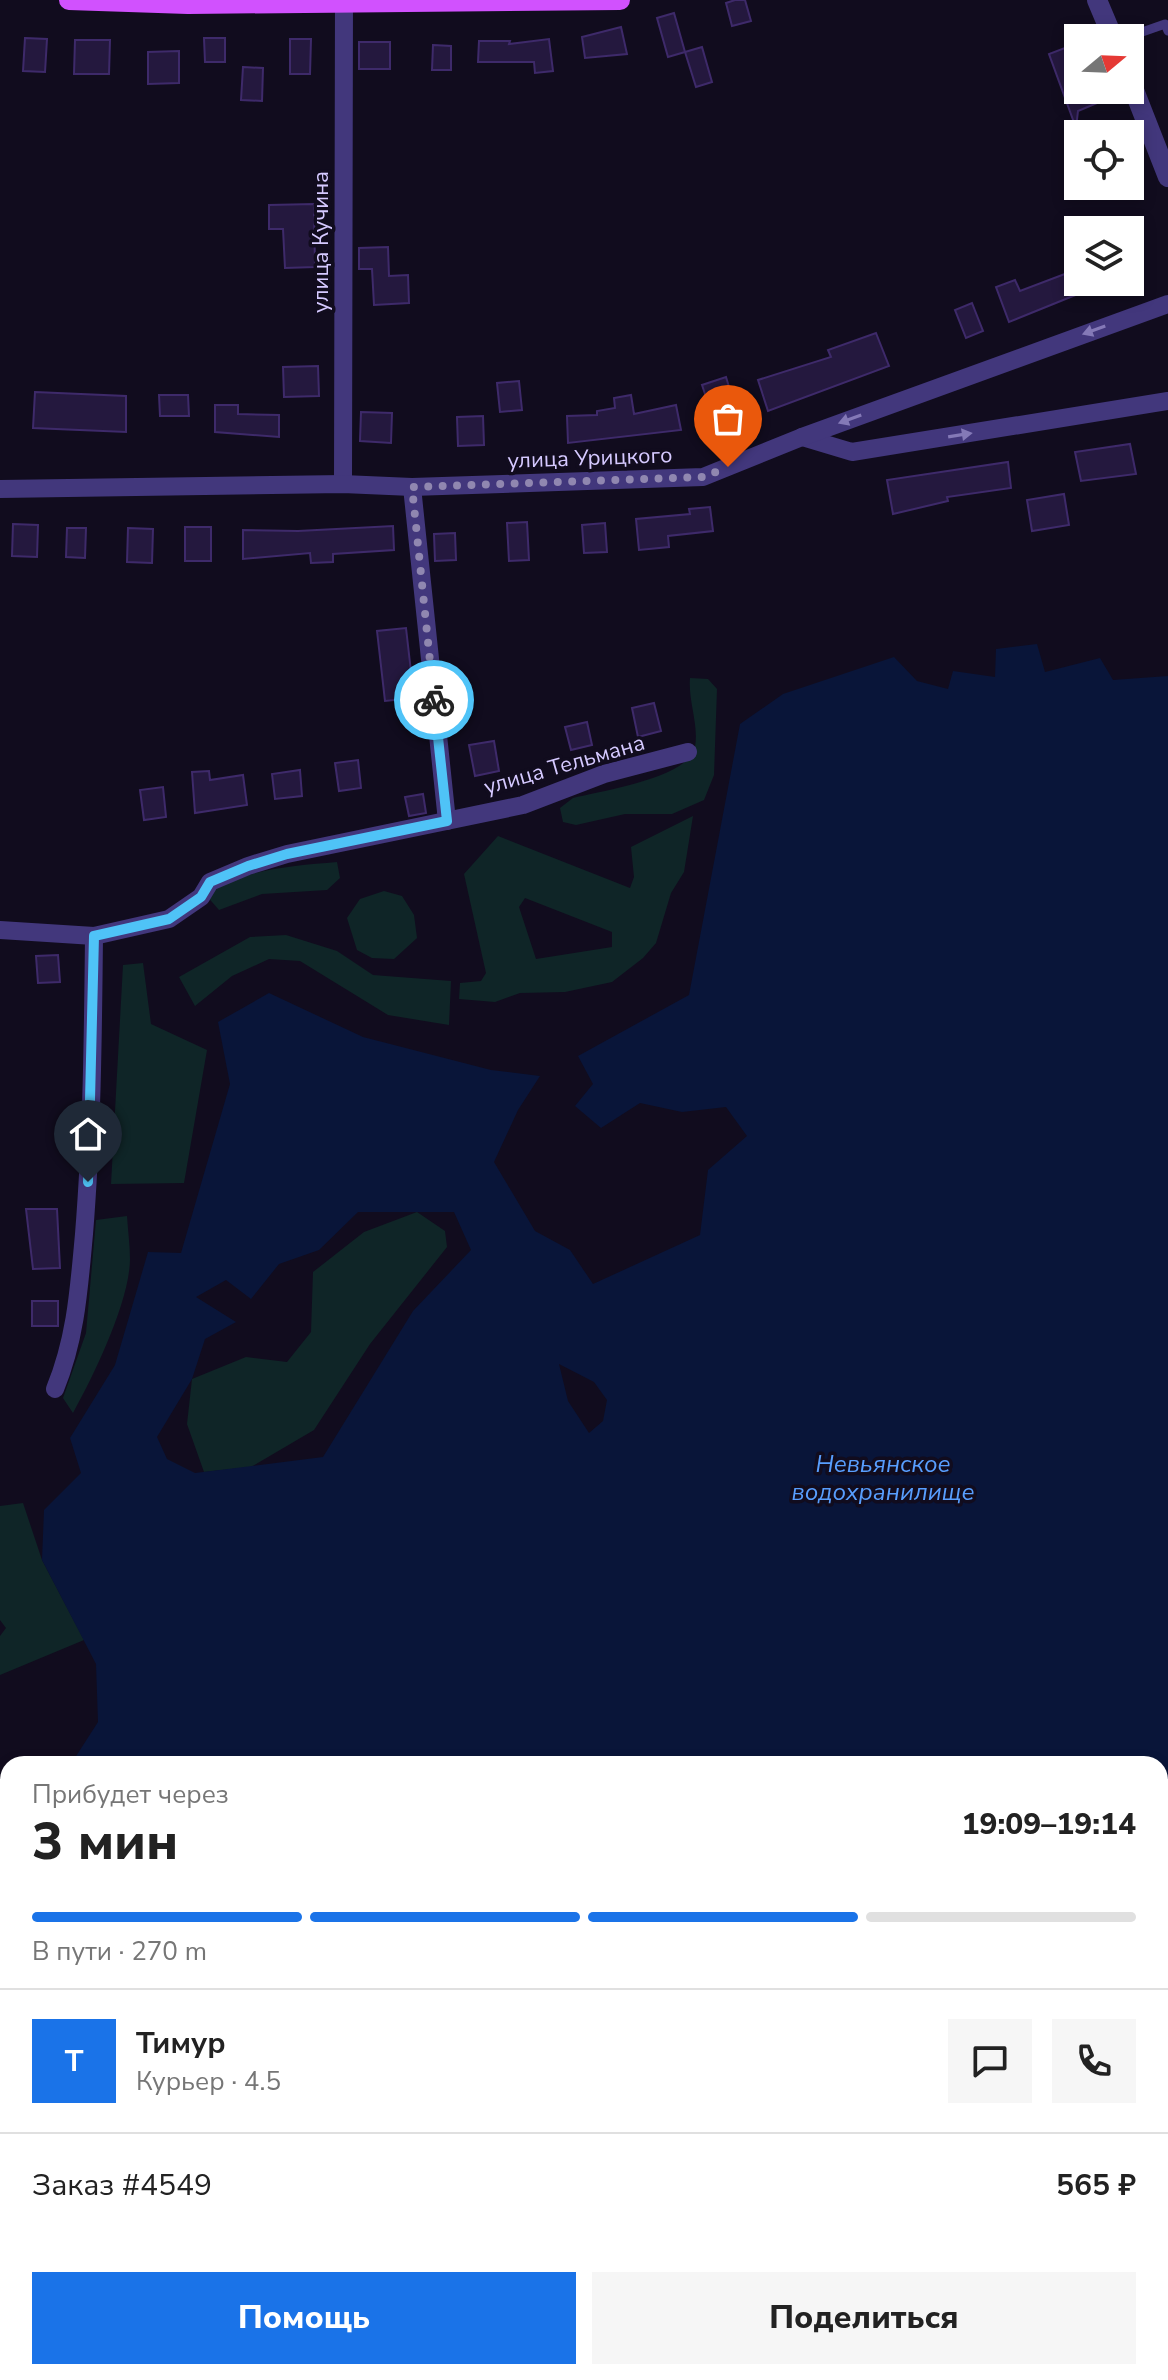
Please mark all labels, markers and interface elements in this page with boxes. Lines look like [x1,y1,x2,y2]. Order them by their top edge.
north arrow [1064,24,1144,104]
map controls [1064,24,1144,296]
button: locate [1064,120,1144,200]
street label: улица Кучина [306,171,336,313]
button: layers [1064,216,1144,296]
one-way arrow [1082,325,1106,337]
pin [694,385,762,467]
icon: bag [706,397,750,441]
one-way arrow [838,413,862,426]
one-way arrow [948,428,973,440]
street label: улица Урицкого [507,440,673,476]
courier [394,660,474,740]
icon: bike [412,678,456,722]
street label: улица Тельмана [480,728,648,802]
pin [54,1100,122,1182]
icon: home [66,1112,110,1156]
water label: Невьянское водохранилище [792,1448,974,1508]
text: Прибудет через [32,1777,229,1812]
text: 19:09–19:14 [961,1804,1136,1845]
text: 3 мин [32,1806,178,1877]
text: В пути · 270 m [32,1934,207,1969]
button: chat [948,2019,1032,2103]
button: phone [1052,2019,1136,2103]
text: Тимур [136,2023,226,2064]
text: Т [65,2041,83,2082]
text: Курьер · 4.5 [136,2064,281,2099]
text: Заказ #4549 [32,2165,212,2206]
text: 565 ₽ [1056,2165,1136,2206]
button: Помощь [32,2272,576,2364]
button: Поделиться [592,2272,1136,2364]

